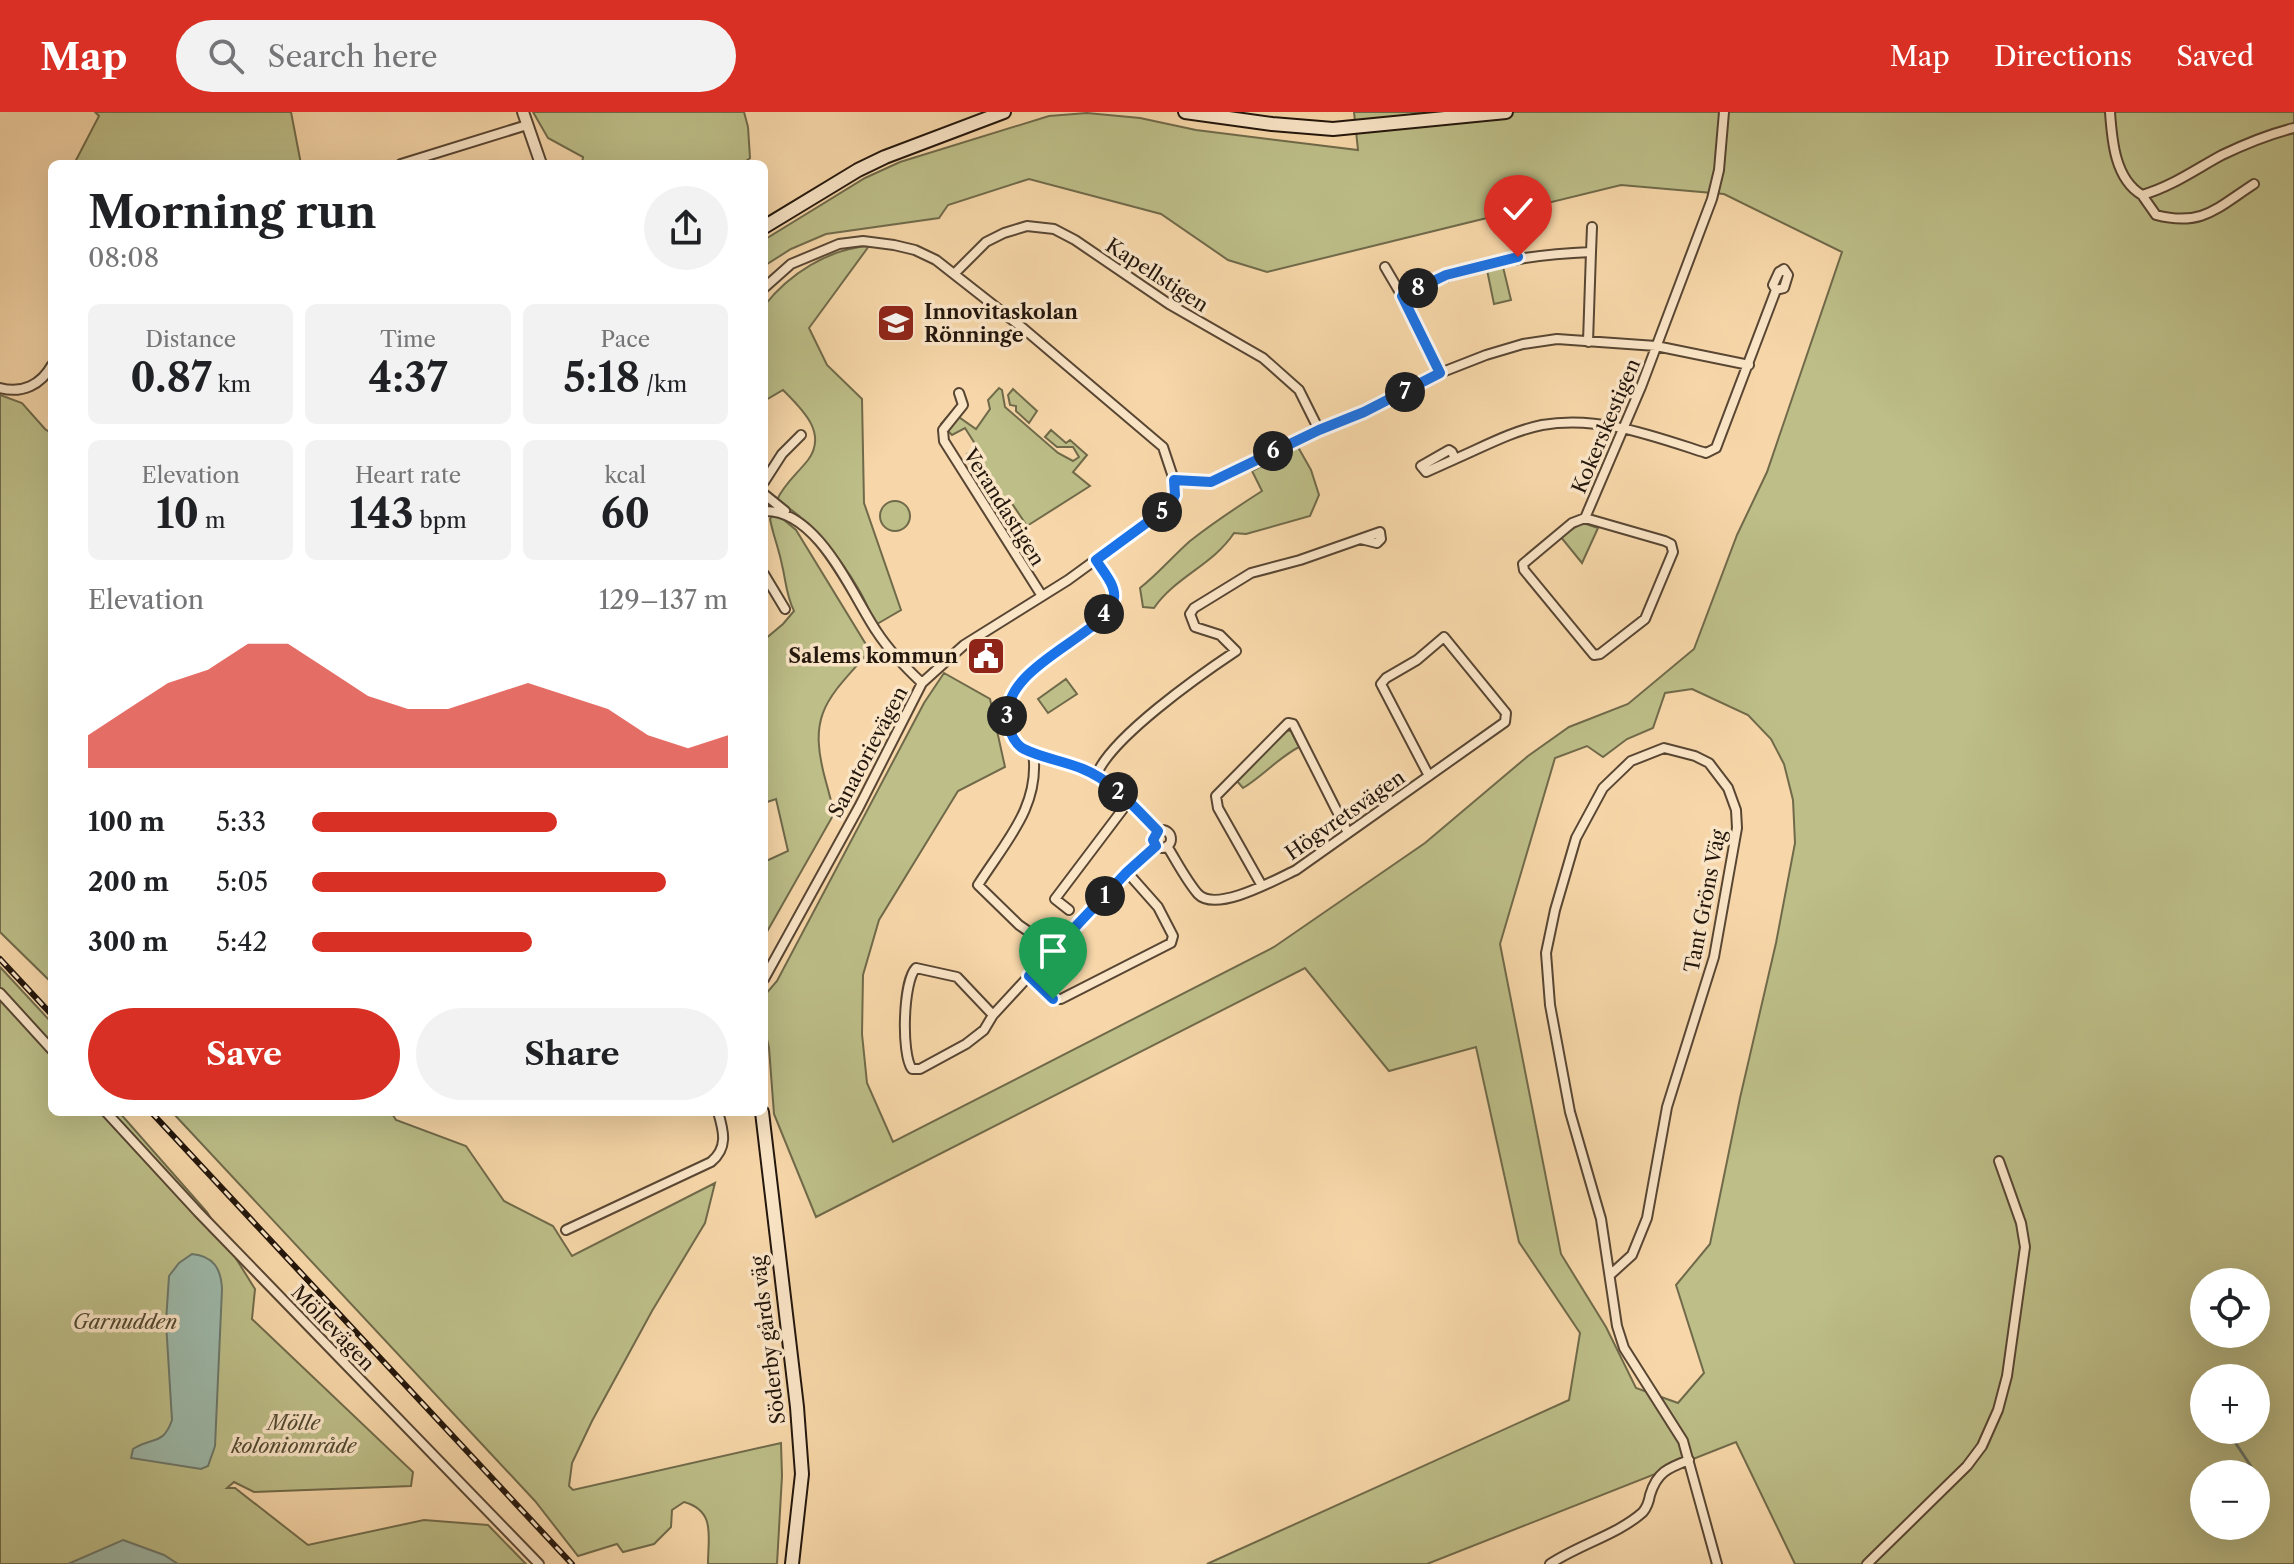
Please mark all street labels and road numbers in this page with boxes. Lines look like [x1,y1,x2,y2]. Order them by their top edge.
street label: Kapellstigen [1101,233,1213,317]
street label: Kokerskestigen [1567,355,1645,497]
street label: Verandastigen [958,443,1050,571]
street label: Sanatorievägen [823,682,913,822]
street label: Högvretsvägen [1281,765,1410,865]
street label: Tant Gröns Väg [1679,827,1731,975]
street label: Söderby gårds väg [746,1254,790,1426]
street label: Möllevägen [286,1280,380,1376]

